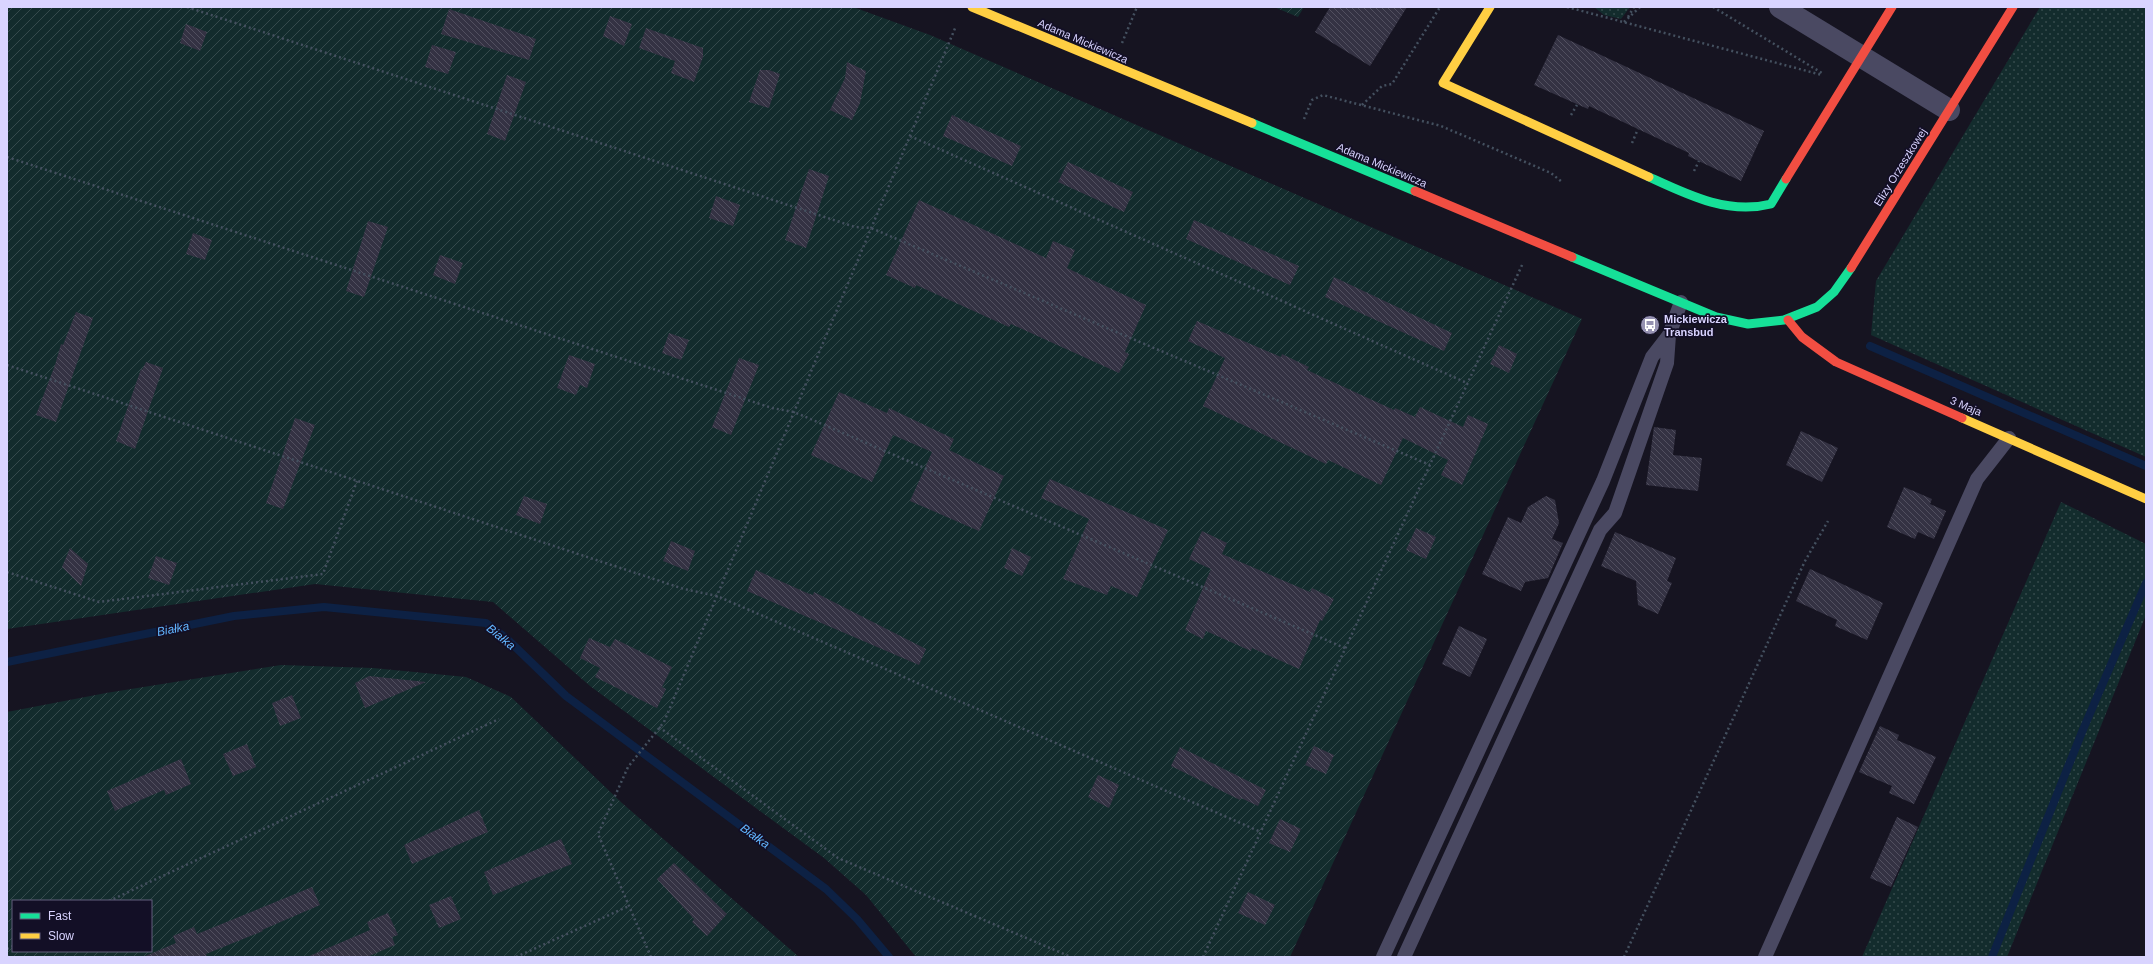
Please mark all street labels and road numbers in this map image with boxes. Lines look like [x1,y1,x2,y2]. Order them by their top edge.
street label: Adama Mickiewicza [1036,17,1131,66]
street label: Elizy Orzeszkowej [1871,126,1929,208]
street label: Adama Mickiewicza [1335,141,1430,190]
street label: 3 Maja [1948,394,1984,418]

